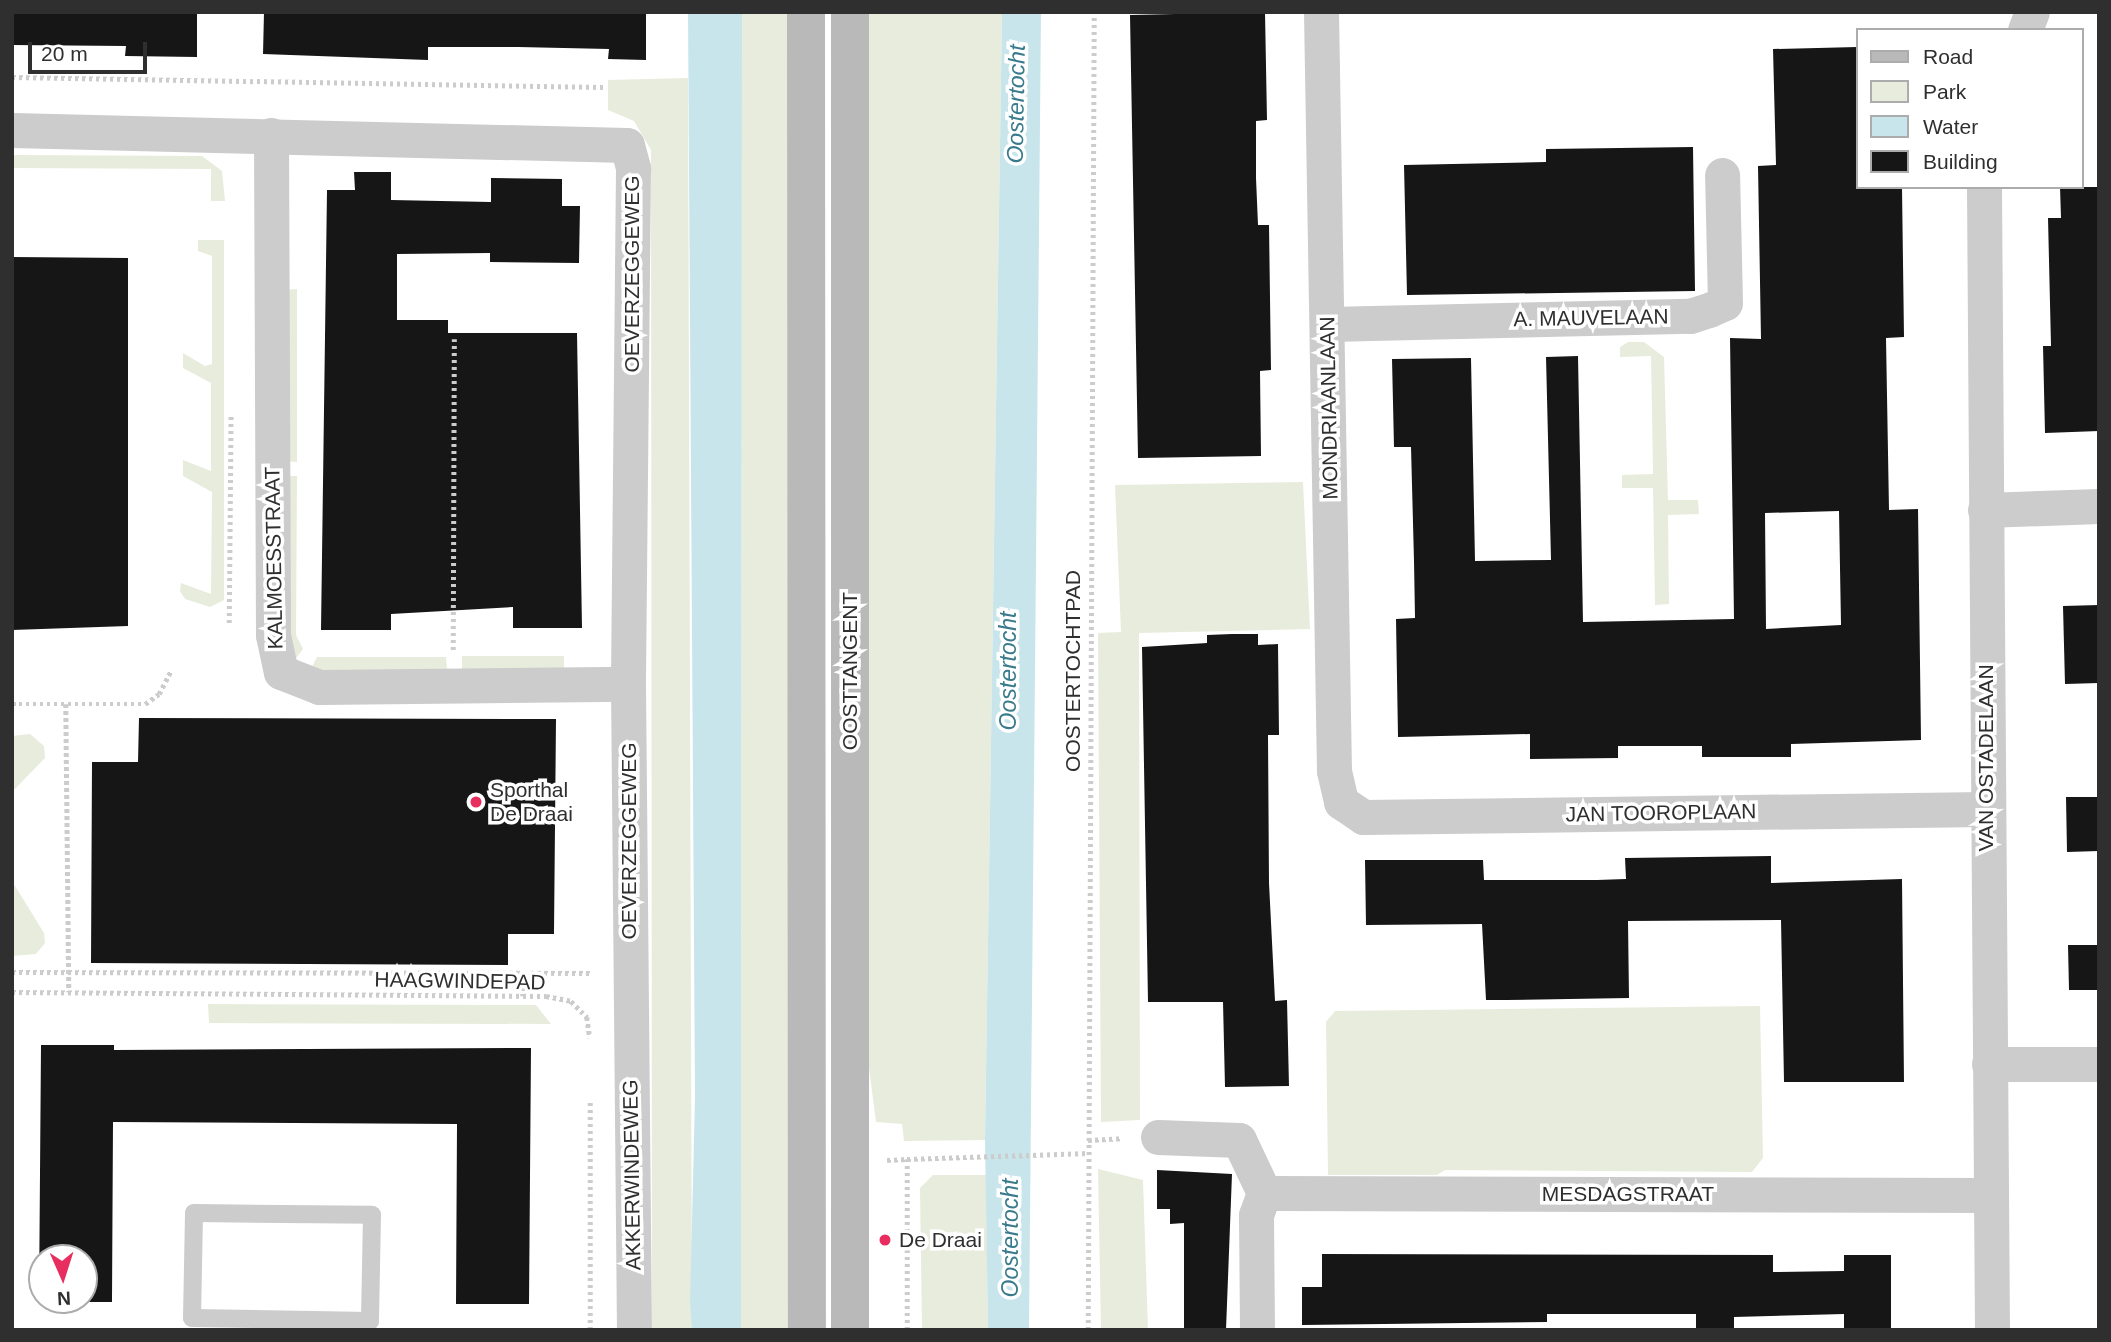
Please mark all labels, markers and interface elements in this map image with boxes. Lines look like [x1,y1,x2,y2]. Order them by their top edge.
scale bar [32,28,150,72]
legend [1856,28,2083,189]
text: 20 m [41,42,88,65]
water label: Oostertocht [1001,44,1031,164]
text: Road [1923,45,1973,68]
text: Park [1923,80,1966,103]
text: Water [1923,115,1978,138]
text: Building [1923,150,1998,173]
street label: OEVERZEGGEWEG [619,175,645,373]
street label: A. MAUVELAAN [1513,304,1669,332]
street label: MONDRIAANLAAN [1315,316,1343,500]
street label: KALMOESSTRAAT [260,466,288,650]
street label: OOSTERTOCHTPAD [1060,570,1086,772]
street label: OOSTTANGENT [837,592,863,750]
water label: Oostertocht [994,612,1022,730]
street label: VAN OSTADELAAN [1973,664,1999,852]
street label: OEVERZEGGEWEG [616,742,642,940]
place label: Sporthal De Draai [490,777,573,827]
marker: Sporthal De Draai [468,794,484,810]
street label: JAN TOOROPLAAN [1565,799,1757,827]
street label: HAAGWINDEPAD [374,967,546,995]
street label: AKKERWINDEWEG [618,1079,646,1271]
water label: Oostertocht [996,1179,1024,1297]
street label: MESDAGSTRAAT [1542,1181,1714,1207]
place label: De Draai [899,1227,982,1253]
marker: De Draai [877,1232,893,1248]
north arrow [28,1244,98,1314]
text: N [57,1288,71,1309]

